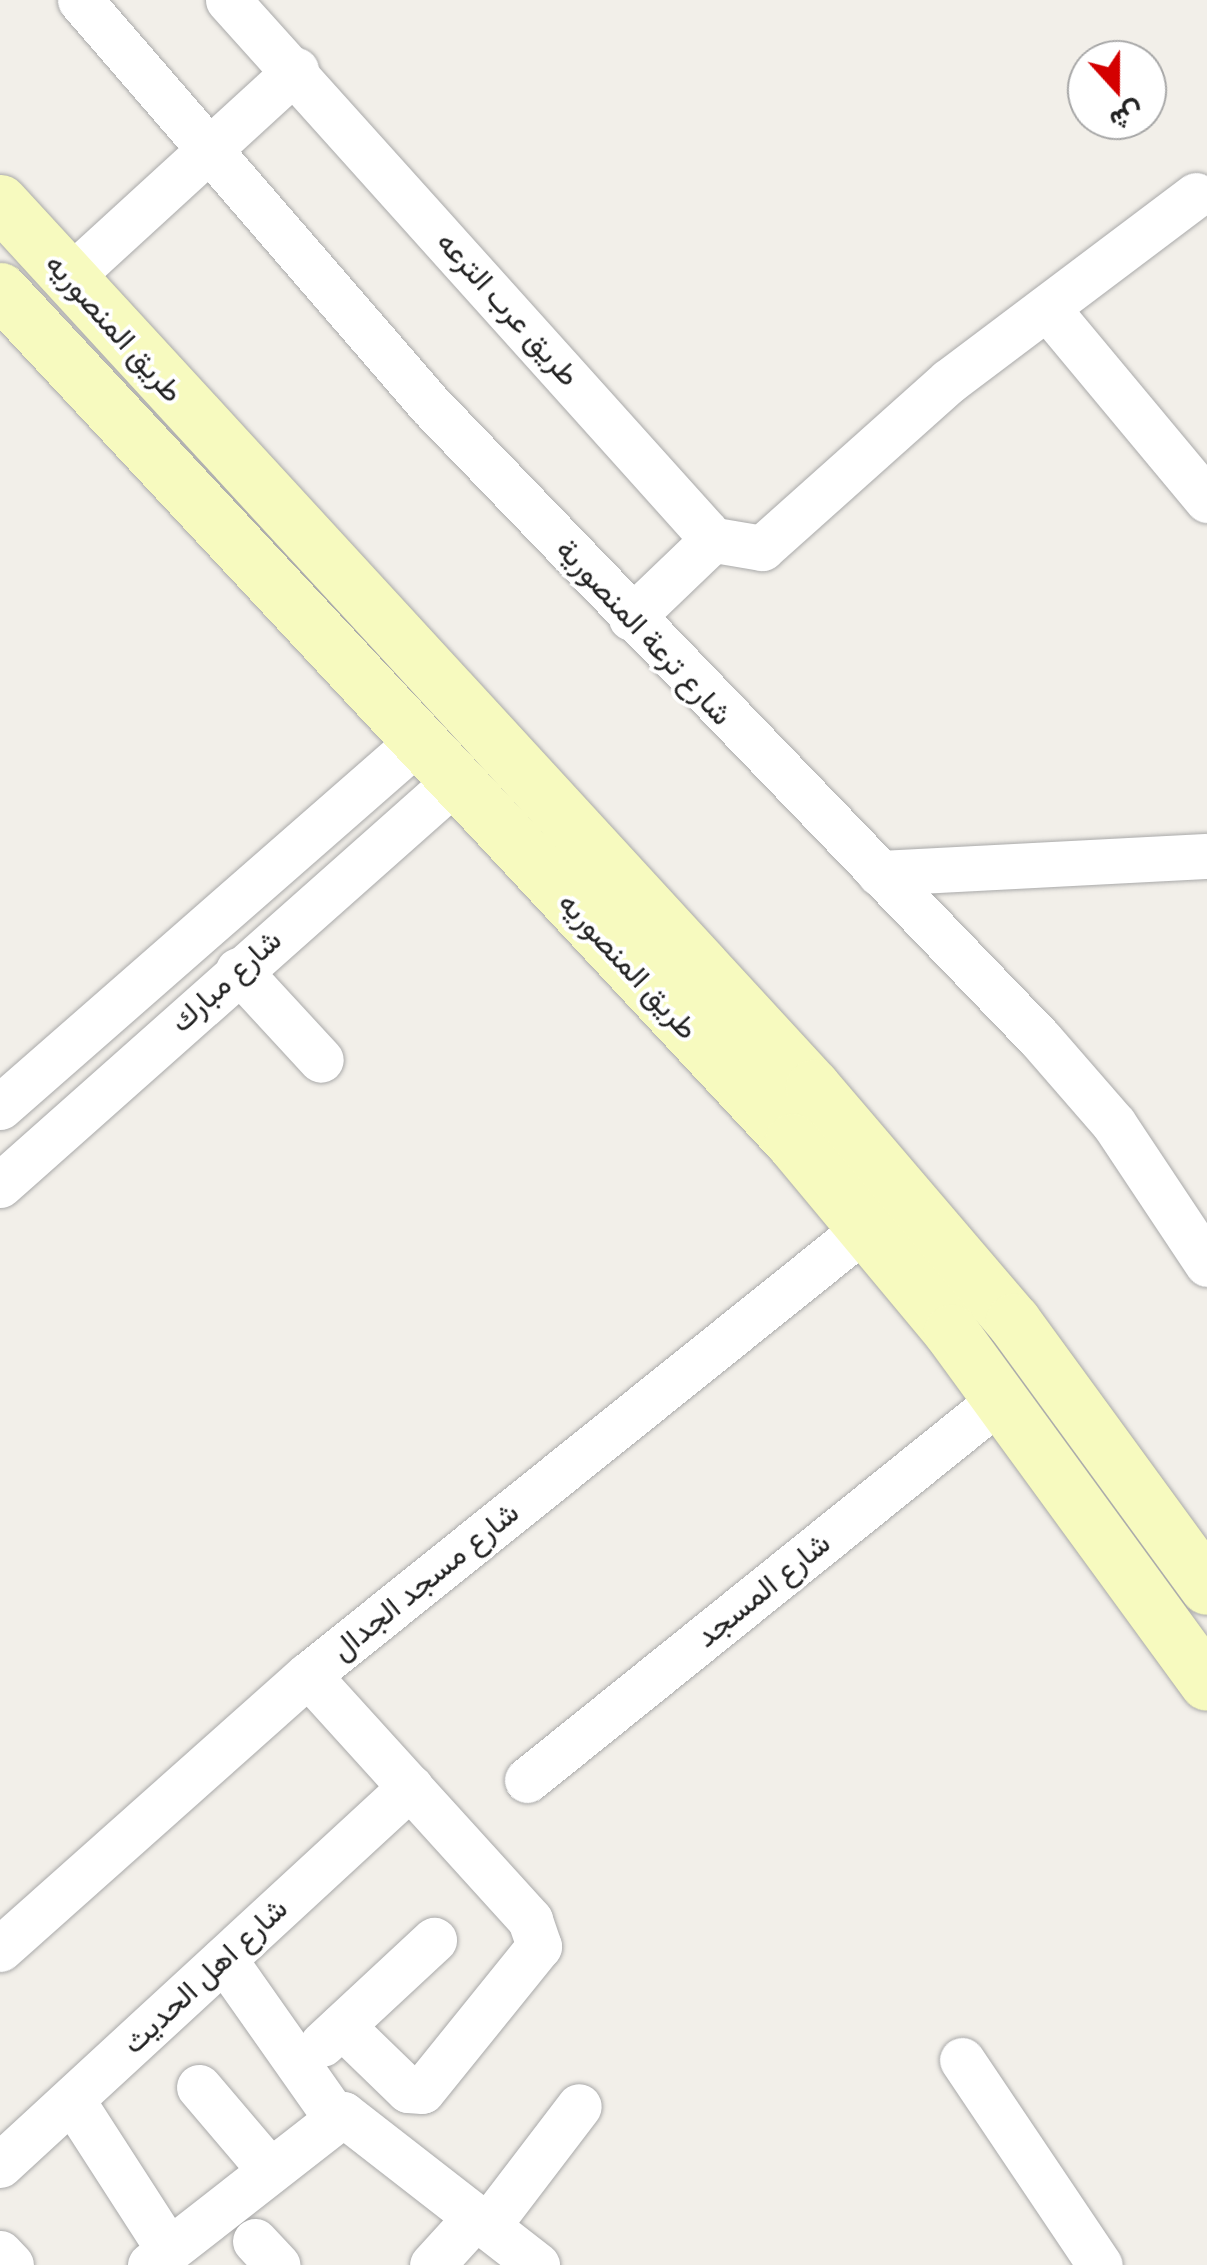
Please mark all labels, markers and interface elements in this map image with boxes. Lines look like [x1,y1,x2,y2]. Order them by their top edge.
north arrow [1067,40,1167,140]
text: ش [1106,95,1149,138]
street label: طريق عرب الترعه [429,224,587,394]
street label: طريق المنصوريه [38,246,190,410]
street label: شارع ترعة المنصورية [549,531,739,733]
street label: طريق المنصوريه [551,885,705,1047]
street label: شارع مبارك [163,922,289,1040]
street label: شارع مسجد الجدال [324,1495,526,1667]
street label: شارع المسجد [689,1525,837,1655]
street label: شارع اهل الحديث [115,1891,295,2061]

